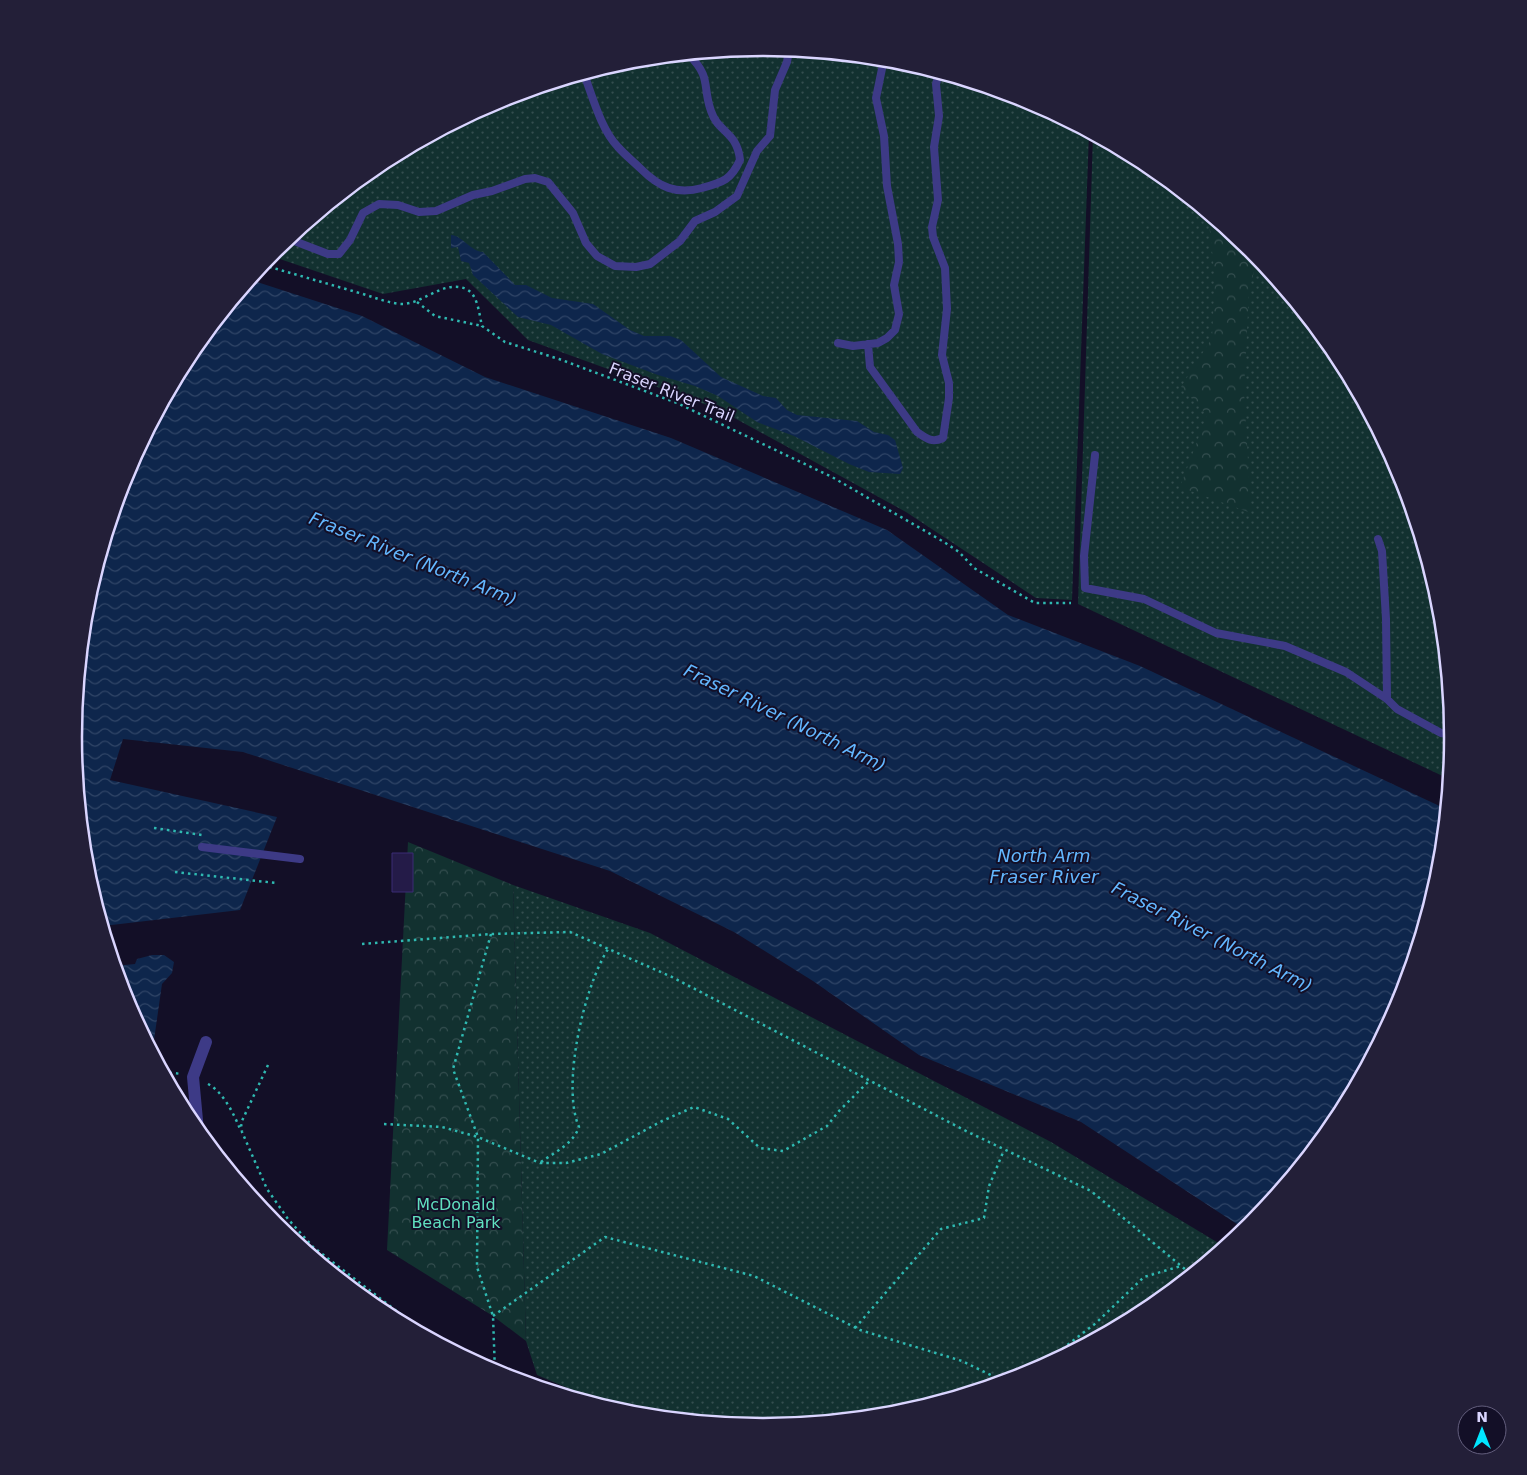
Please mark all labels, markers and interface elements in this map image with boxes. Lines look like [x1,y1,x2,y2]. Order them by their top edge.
street label: Fraser River Trail [606,359,737,426]
water label: Fraser River (North Arm) [306,507,520,610]
water label: Fraser River (North Arm) [681,659,890,776]
water label: North Arm Fraser River [990,845,1100,887]
water label: Fraser River (North Arm) [1109,877,1316,996]
park label: McDonald Beach Park [411,1195,501,1232]
north arrow [1457,1405,1507,1455]
text: N [1476,1409,1488,1425]

